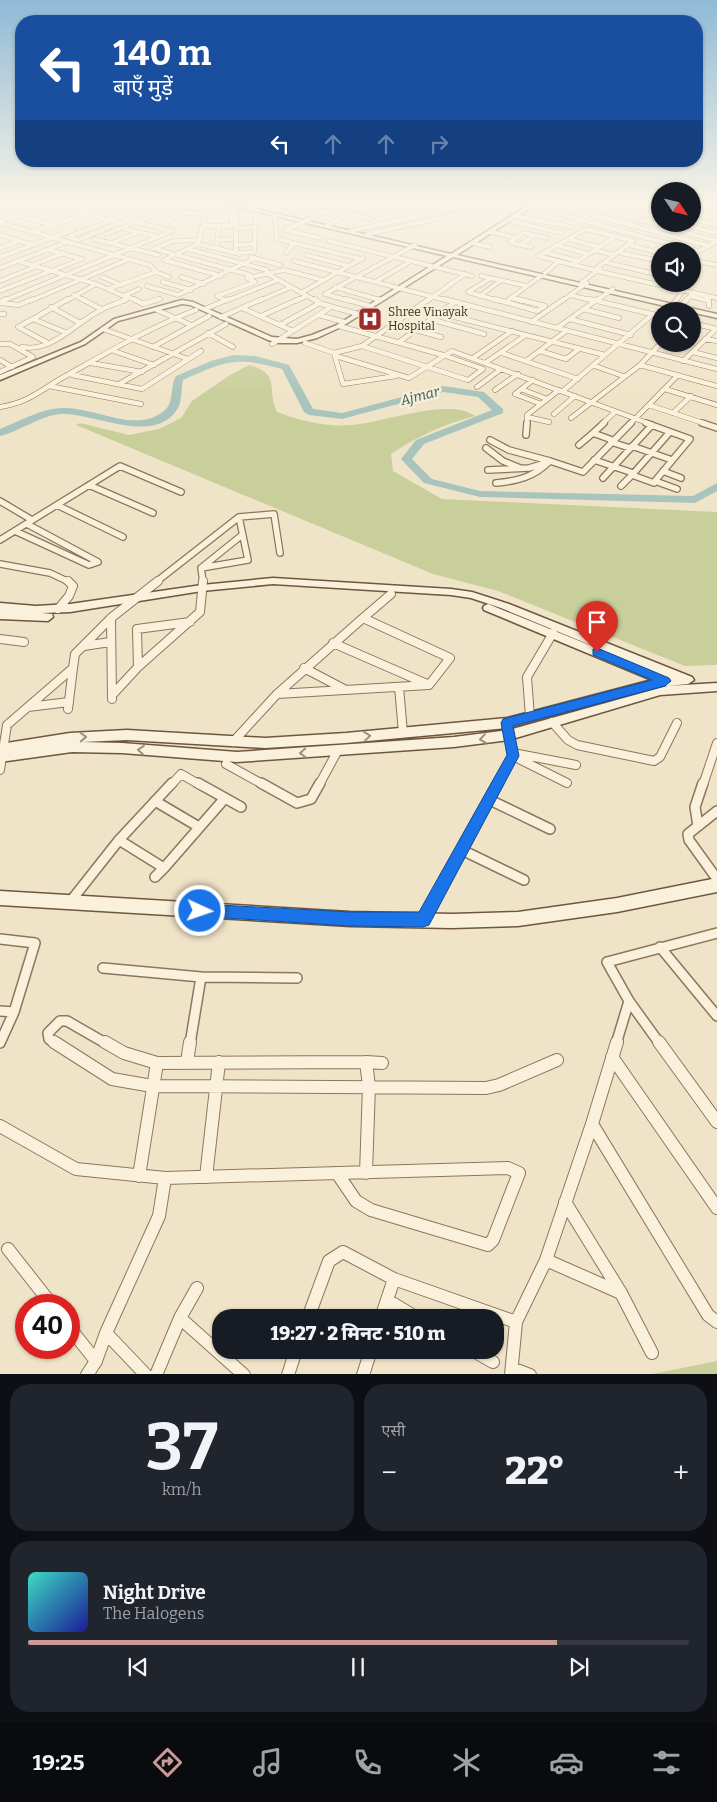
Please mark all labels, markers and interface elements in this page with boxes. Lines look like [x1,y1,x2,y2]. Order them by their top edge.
text: 140 m [113,32,211,74]
icon: left [30,35,95,100]
text: बाएँ मुड़ें [113,74,173,101]
icon: left [266,130,294,158]
icon: ahead [319,130,347,158]
icon: ahead [372,130,400,158]
icon: right [425,130,453,158]
north arrow [651,182,701,232]
map controls [651,182,701,352]
button: sound [651,242,701,292]
button: search [651,302,701,352]
place label: Shree Vinayak Hospital [388,305,468,333]
hospital icon: Shree Vinayak Hospital [357,306,383,332]
water label: Ajmar [398,383,443,409]
pin [576,601,618,652]
icon: arrive [583,608,611,636]
one-way arrow [364,731,372,742]
one-way arrow [79,732,87,742]
one-way arrow [478,733,486,744]
one-way arrow [137,744,145,755]
one-way arrow [299,748,307,759]
position arrow [173,884,225,936]
speed limit sign: 40 [15,1294,80,1359]
text: 19:27 · 2 मिनट · 510 m [271,1322,445,1345]
text: 37 [146,1408,218,1486]
text: एसी [382,1421,405,1440]
text: 22° [505,1448,565,1494]
text: − [382,1456,397,1489]
text: + [673,1456,689,1489]
text: km/h [162,1480,202,1499]
text: Night Drive [103,1581,206,1604]
text: The Halogens [103,1604,204,1623]
icon: previous [124,1653,152,1681]
icon: pause [344,1653,372,1681]
icon: next [565,1653,593,1681]
icon: directions [150,1745,185,1780]
icon: music [250,1745,285,1780]
icon: phone [350,1745,385,1780]
icon: climate [449,1745,484,1780]
icon: car [549,1745,584,1780]
icon: filters [649,1745,684,1780]
text: 19:25 [32,1749,85,1776]

